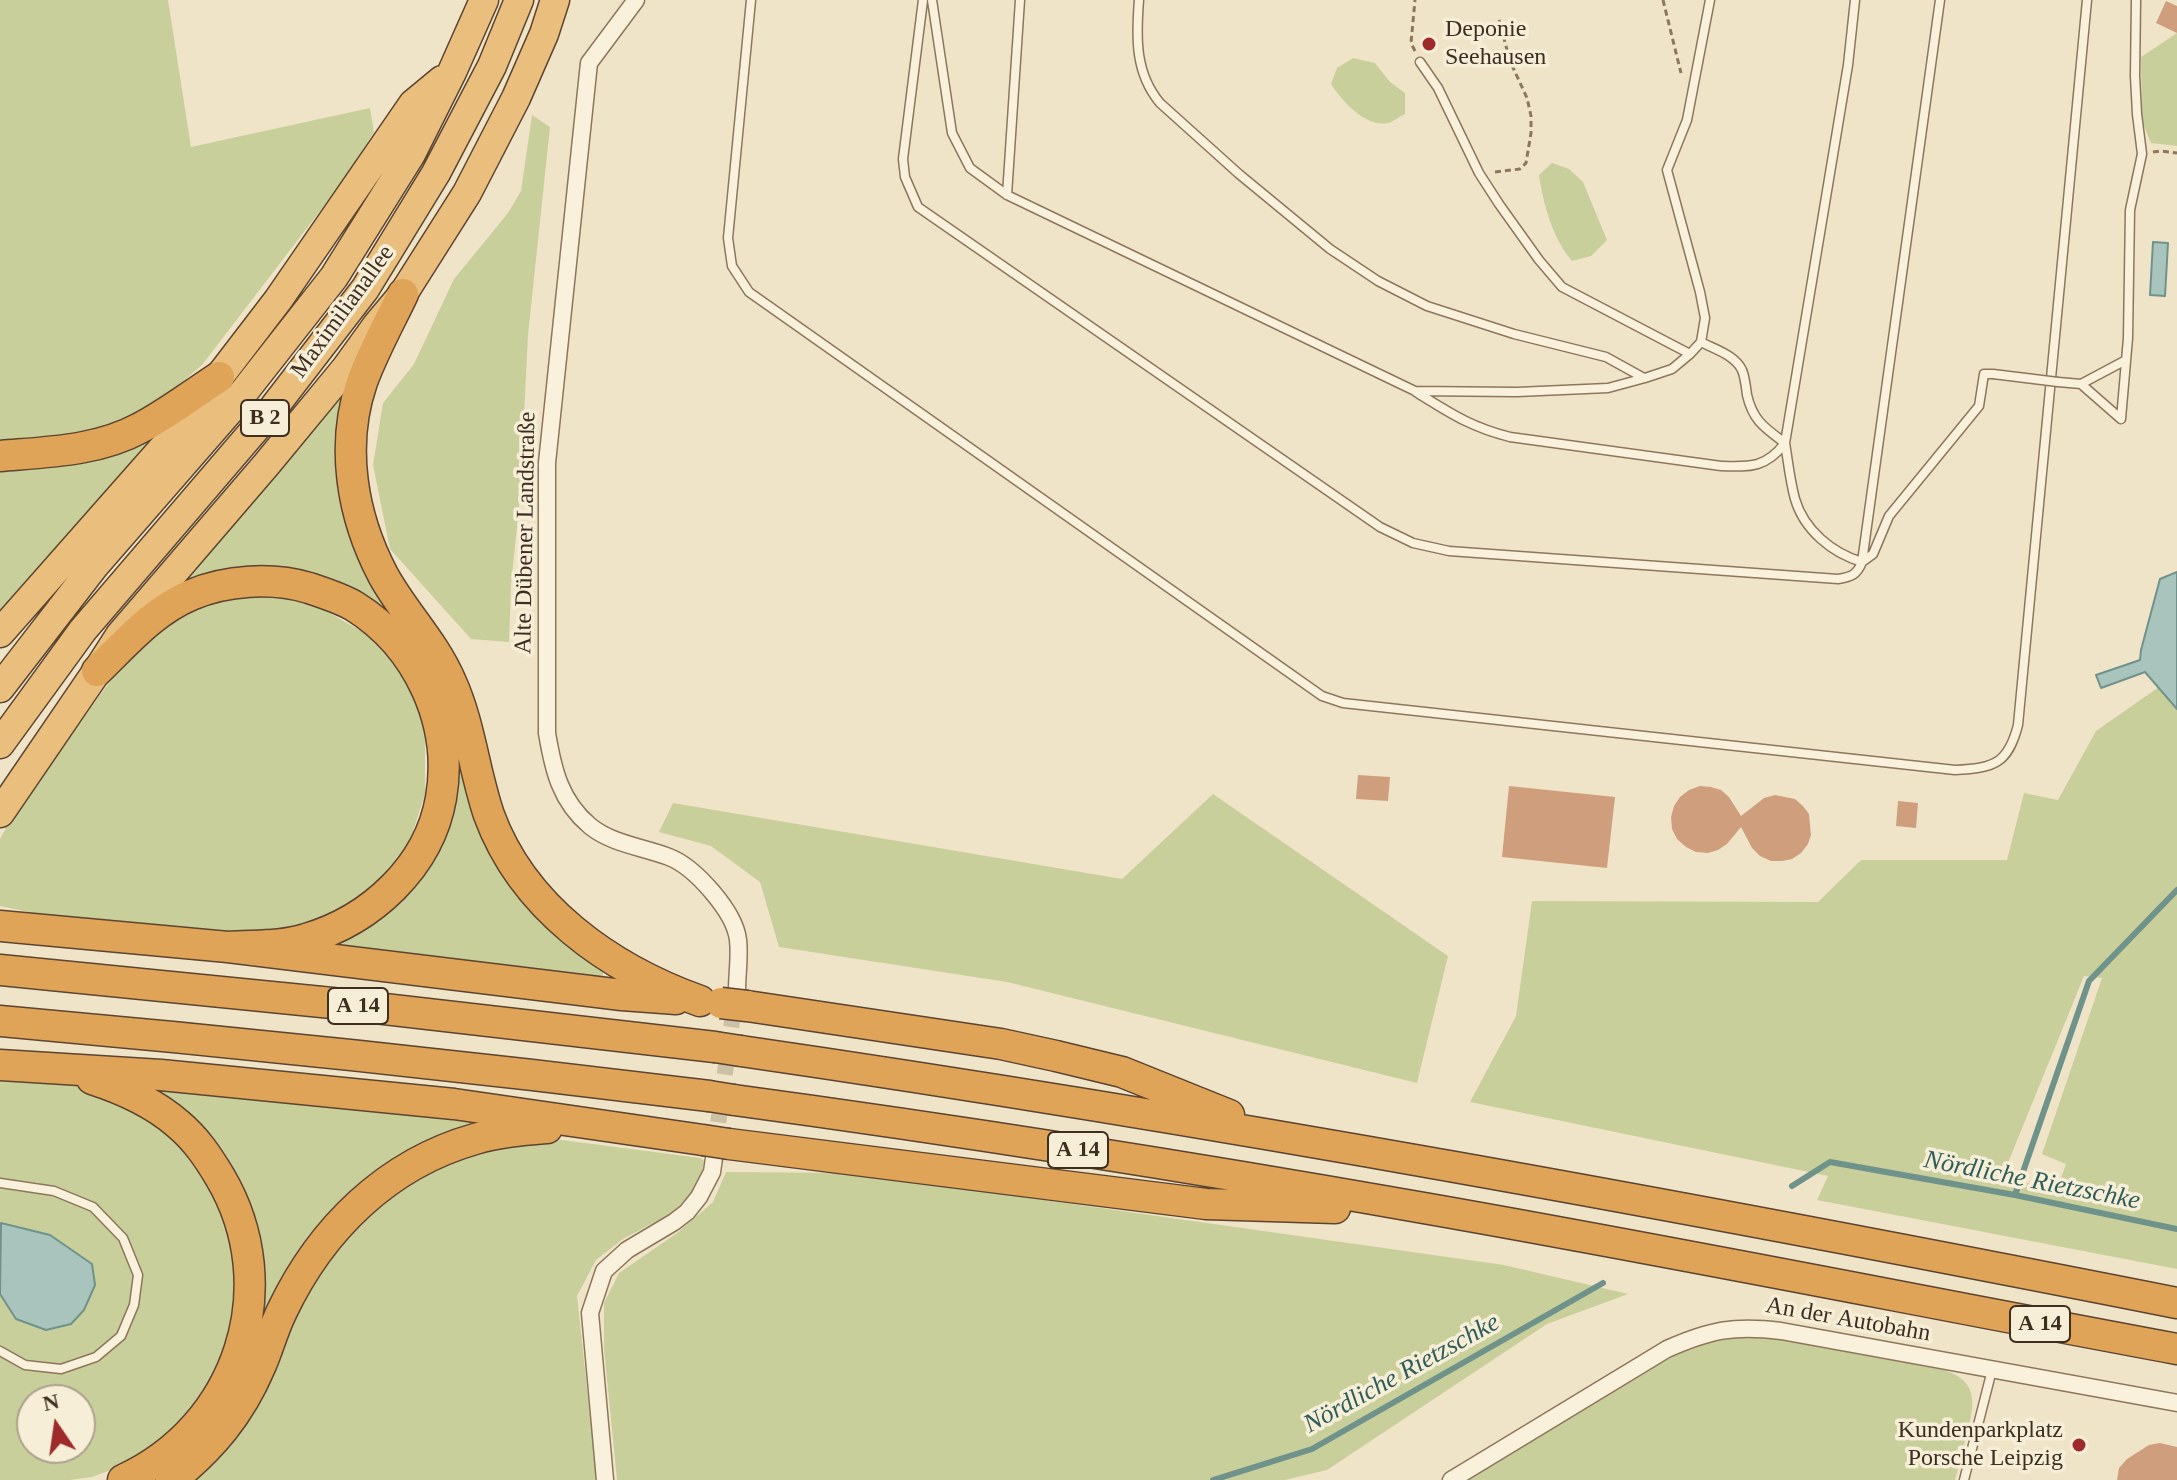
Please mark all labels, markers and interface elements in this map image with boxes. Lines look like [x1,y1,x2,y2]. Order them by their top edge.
place label: Deponie Seehausen [1445,16,1546,72]
marker: Deponie Seehausen [1420,35,1438,53]
street label: Maximilianallee [285,240,401,384]
road number: B 2 [241,400,289,436]
street label: Alte Dübener Landstraße [509,411,543,655]
road number: A 14 [328,988,388,1024]
road number: A 14 [1048,1132,1108,1168]
water label: Nördliche Rietzschke [1921,1145,2143,1217]
street label: An der Autobahn [1763,1291,1933,1349]
road number: A 14 [2010,1306,2070,1342]
water label: Nördliche Rietzschke [1299,1307,1505,1441]
north arrow [16,1384,96,1464]
text: N [40,1388,61,1416]
place label: Kundenparkplatz Porsche Leipzig [1898,1417,2063,1473]
marker: Kundenparkplatz Porsche Leipzig [2070,1436,2088,1454]

